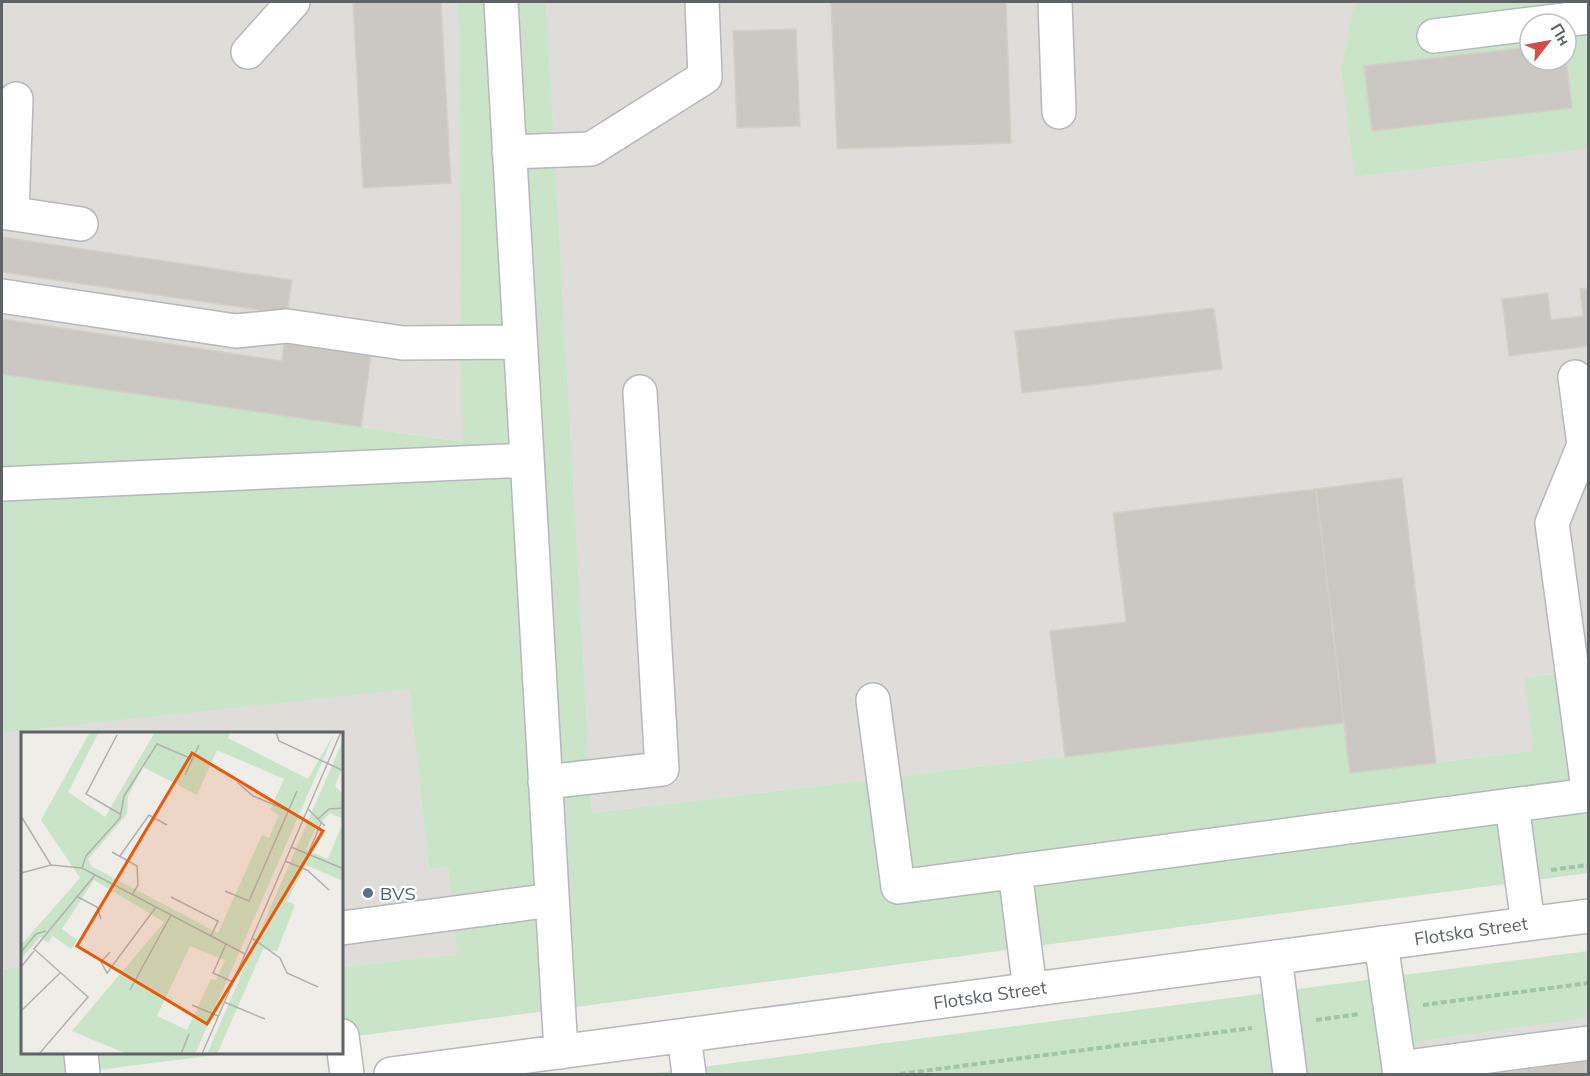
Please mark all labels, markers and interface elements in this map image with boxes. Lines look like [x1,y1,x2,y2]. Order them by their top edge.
north arrow [1518,12,1578,72]
text: Пн [1547,20,1575,49]
inset map [21,732,344,1055]
place label: BVS [380,882,416,905]
marker: BVS [361,886,375,900]
street label: Flotska Street [1413,912,1529,950]
street label: Flotska Street [932,976,1048,1014]

